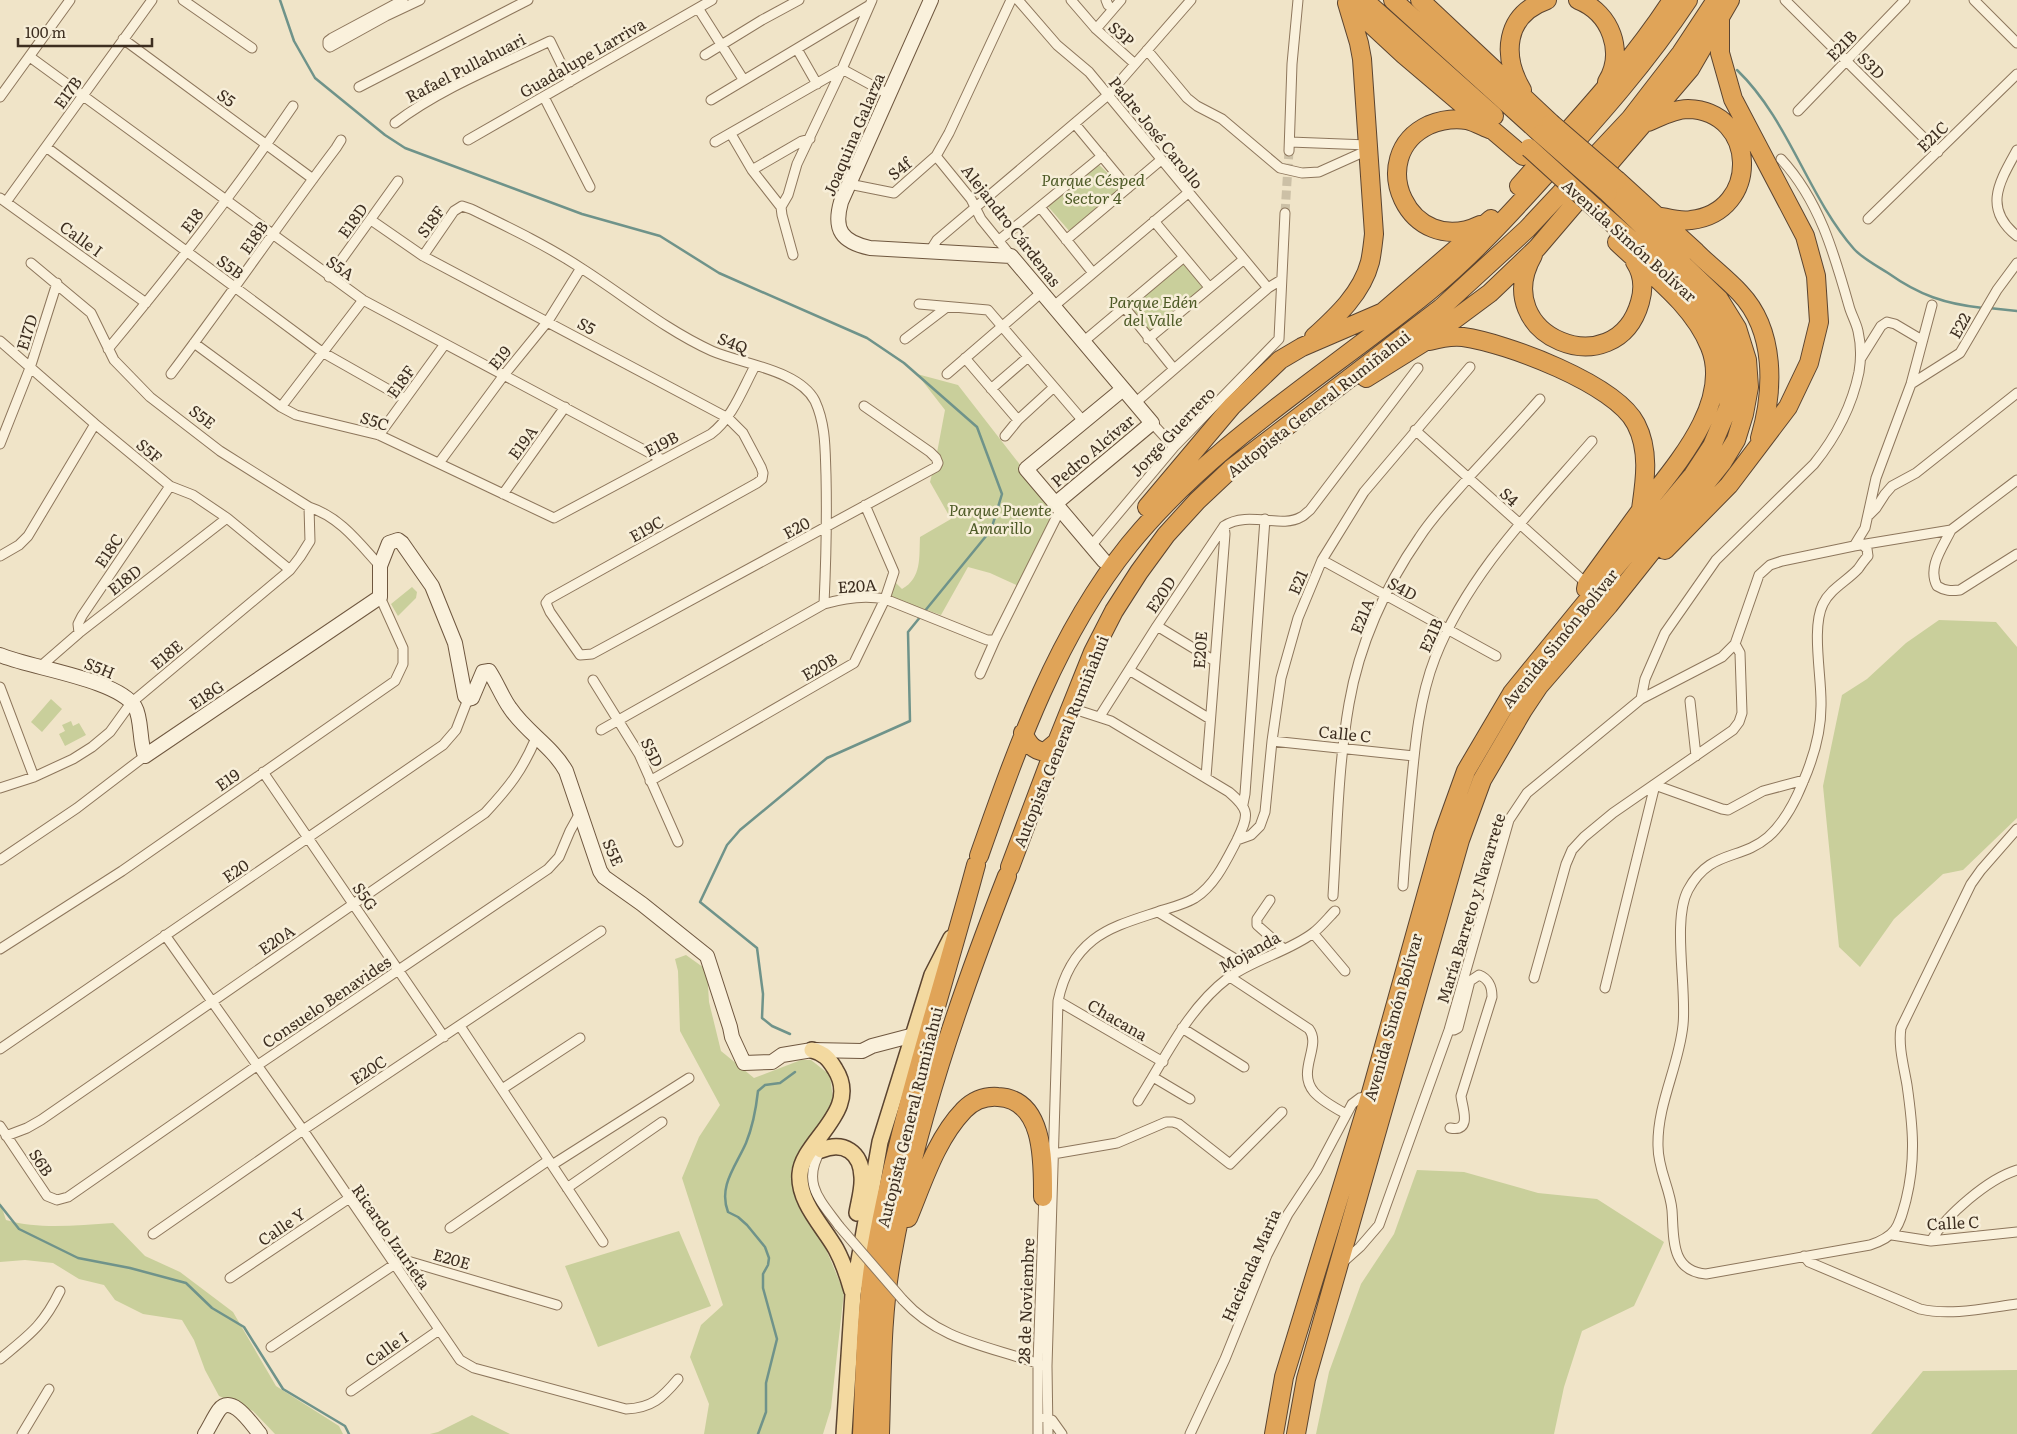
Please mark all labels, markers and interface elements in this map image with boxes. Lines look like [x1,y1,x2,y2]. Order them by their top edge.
street label: Guadalupe Larriva [514,11,650,103]
scale bar [18,15,151,47]
street label: S3P [1104,15,1141,51]
text: 100 m [25,20,66,43]
street label: E21B [1820,24,1862,66]
street label: Rafael Pullahuari [401,26,529,108]
street label: S3D [1853,46,1891,84]
street label: Joaquina Galarza [816,68,890,199]
street label: Padre José Carollo [1104,70,1210,194]
street label: E17B [47,71,87,113]
street label: S5 [213,82,241,112]
street label: E21C [1911,115,1953,157]
street label: S4f [882,150,918,185]
street label: Alejandro Cárdenas [956,159,1068,291]
park label: Parque Césped Sector 4 [1041,167,1146,209]
street label: Avenida Simón Bolívar [1557,173,1703,307]
street label: E18D [331,198,373,242]
street label: S18F [410,200,450,242]
street label: E18 [174,202,208,237]
street label: Calle I [55,214,109,262]
street label: E18B [233,215,273,259]
street label: S5B [213,248,249,284]
street label: S5A [322,249,360,285]
park label: Parque Edén del Valle [1108,289,1198,331]
street label: E22 [1942,308,1976,342]
street label: S5 [574,310,600,340]
street label: E17D [9,311,43,353]
street label: Autopista General Rumiñahui [1221,324,1415,482]
street label: S4Q [714,325,754,360]
street label: E19 [482,340,516,374]
street label: E18F [380,360,420,402]
street label: Jorge Guerrero [1124,381,1220,481]
street label: S5E [185,398,221,434]
street label: S5C [358,404,392,436]
street label: Pedro Alcívar [1045,408,1139,492]
street label: E19A [501,420,543,464]
street label: E19B [640,424,682,462]
street label: S5F [132,432,168,468]
street label: S4 [1495,481,1525,511]
park label: Parque Puente Amarillo [948,497,1052,539]
street label: E19C [624,509,668,547]
street label: E20 [778,510,814,544]
street label: E18C [88,528,128,572]
street label: E18D [102,558,146,600]
street label: Avenida Simón Bolívar [1495,563,1623,713]
street label: E21 [1281,565,1313,598]
street label: S4D [1384,570,1422,606]
street label: E20D [1139,571,1181,617]
street label: E20A [837,572,878,598]
street label: E21A [1343,594,1379,637]
street label: E21B [1412,614,1448,656]
street label: E20E [1186,630,1212,670]
street label: Autopista General Rumiñahui [1006,631,1114,851]
street label: E18E [145,633,187,675]
street label: E20B [796,646,842,686]
street label: S5H [81,650,119,684]
street label: E18G [184,674,228,714]
street label: Calle C [1317,718,1373,748]
street label: S5D [636,733,670,771]
street label: E19 [210,762,244,796]
street label: María Barreto y Navarrete [1430,810,1510,1006]
street label: S5E [597,834,631,870]
street label: E20 [217,852,253,888]
street label: S5G [348,877,384,915]
street label: E20A [253,918,299,960]
street label: Mojanda [1214,924,1285,978]
street label: Avenida Simón Bolívar [1357,930,1428,1104]
street label: Consuelo Benavides [257,949,395,1053]
street label: Chacana [1084,992,1153,1046]
street label: Autopista General Rumiñahui [870,1004,948,1230]
street label: E20C [345,1048,391,1090]
street label: S6B [24,1143,60,1181]
street label: Ricardo Izurieta [347,1179,437,1294]
street label: Calle Y [252,1201,310,1251]
street label: Hacienda Maria [1214,1204,1286,1325]
street label: Calle C [1926,1209,1980,1235]
street label: 28 de Noviembre [1011,1238,1039,1364]
street label: E20E [431,1241,473,1275]
street label: Calle I [359,1324,413,1372]

